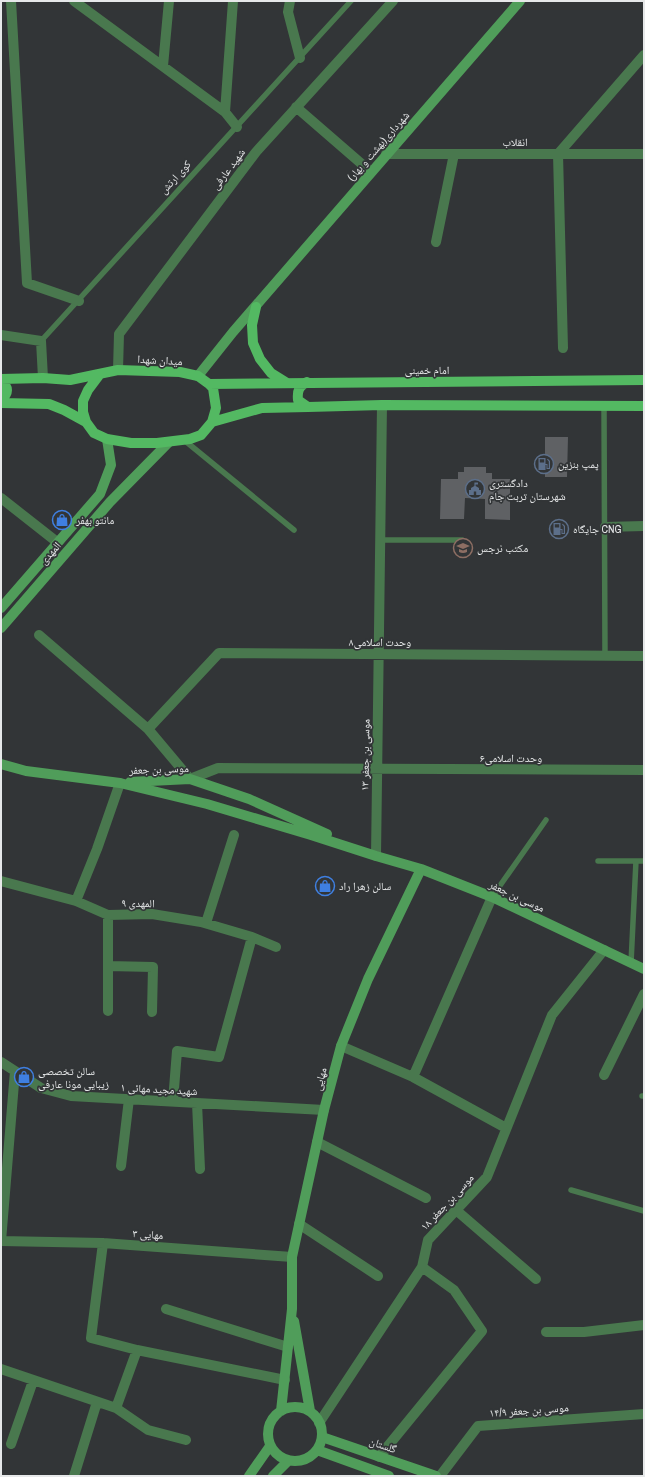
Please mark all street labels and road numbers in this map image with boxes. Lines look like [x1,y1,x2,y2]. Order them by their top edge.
street label: شهرداری(بهشت و بهار) [344,108,412,184]
street label: انقلاب [502,135,528,149]
street label: شهید عارفی [208,146,248,192]
street label: کوی ارتش [156,157,194,197]
street label: میدان شهدا [137,352,183,368]
street label: امام خمینی [405,363,449,377]
street label: المهدی [36,539,64,567]
street label: وحدت اسلامی۸ [349,635,411,649]
street label: موسی بن جعفر ۱۳ [357,719,373,791]
street label: وحدت اسلامی۶ [480,751,542,765]
street label: موسی بن جعفر [128,761,189,777]
street label: موسی بن جعفر [486,877,547,915]
street label: المهدی ۹ [121,896,155,910]
street label: مهایی [310,1066,330,1092]
street label: شهید مجید مهائی ۱ [120,1080,198,1098]
street label: موسی بن جعفر ۱۸ [417,1171,477,1233]
street label: مهایی ۳ [132,1226,164,1242]
street label: موسی بن جعفر ۱۴/۹ [489,1400,569,1420]
street label: گلستان [368,1434,399,1456]

